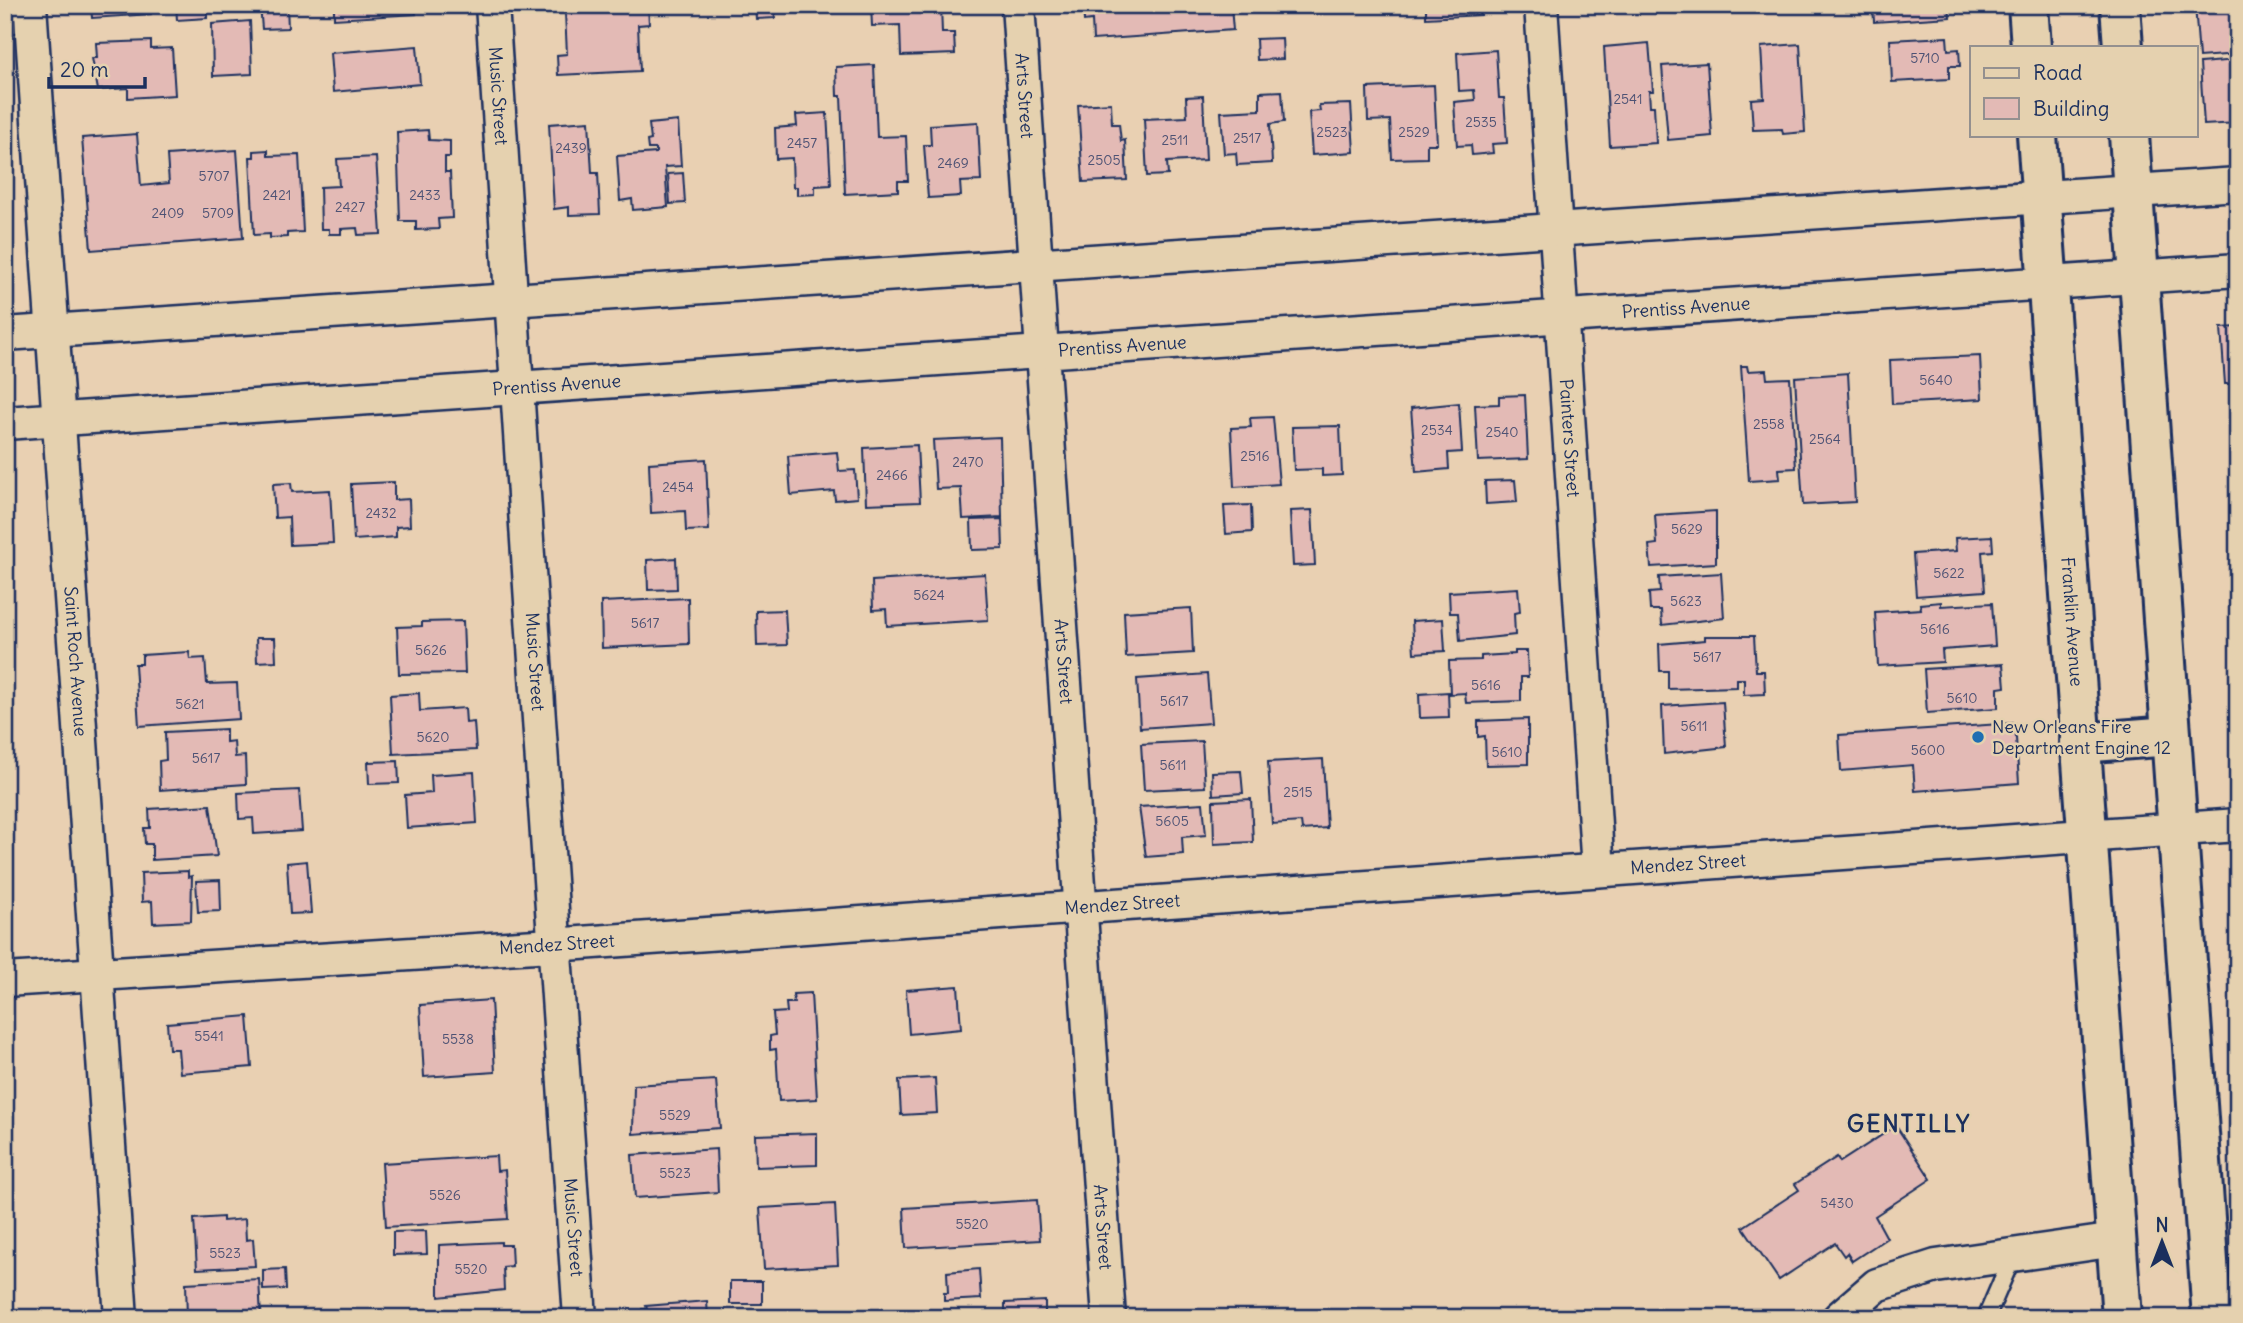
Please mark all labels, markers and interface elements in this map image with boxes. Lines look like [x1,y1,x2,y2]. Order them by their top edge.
scale bar [49,46,145,90]
street label: Music Street [484,46,513,146]
legend [1970,46,2198,136]
house number: 5710 [1910,49,1940,67]
street label: Arts Street [1010,52,1039,139]
text: 20 m [60,56,109,83]
text: Road [2033,59,2082,86]
house number: 2541 [1613,90,1643,108]
text: Building [2033,95,2109,122]
house number: 2535 [1465,113,1497,131]
house number: 2523 [1316,123,1348,141]
house number: 2529 [1398,123,1430,141]
house number: 2517 [1233,129,1261,147]
house number: 2511 [1162,131,1188,149]
house number: 2457 [787,134,817,152]
house number: 2439 [555,139,587,157]
house number: 2505 [1088,151,1120,169]
house number: 2469 [937,154,969,172]
house number: 5707 [199,167,230,185]
house number: 2421 [263,186,291,204]
house number: 2433 [409,186,441,204]
house number: 2427 [335,198,365,216]
house number: 2409 [152,204,184,222]
house number: 5709 [202,204,234,222]
street label: Prentiss Avenue [1621,291,1751,323]
street label: Prentiss Avenue [1057,330,1187,362]
street label: Prentiss Avenue [492,369,622,401]
house number: 5640 [1919,371,1953,389]
street label: Painters Street [1555,378,1585,498]
house number: 2558 [1753,415,1785,433]
house number: 2534 [1421,421,1453,439]
house number: 2540 [1485,423,1519,441]
house number: 2564 [1809,430,1841,448]
house number: 2516 [1240,447,1270,465]
house number: 2470 [952,453,984,471]
house number: 2466 [876,466,908,484]
house number: 2454 [662,478,694,496]
house number: 2432 [365,504,397,522]
house number: 5629 [1671,520,1703,538]
street label: Franklin Avenue [2056,556,2089,687]
house number: 5622 [1933,564,1965,582]
street label: Saint Roch Avenue [59,585,93,737]
house number: 5624 [913,586,945,604]
house number: 5623 [1670,592,1702,610]
street label: Music Street [521,612,550,712]
house number: 5617 [631,614,659,632]
street label: Arts Street [1050,618,1078,705]
house number: 5616 [1920,620,1950,638]
house number: 5626 [415,641,447,659]
house number: 5617 [1693,648,1721,666]
house number: 5616 [1471,676,1501,694]
house number: 5610 [1947,689,1977,707]
house number: 5617 [1160,692,1188,710]
house number: 5621 [175,695,205,713]
place label: New Orleans Fire Department Engine 12 [1992,715,2171,759]
house number: 5611 [1680,717,1708,735]
house number: 5620 [416,728,450,746]
marker: New Orleans Fire Department Engine 12 [1970,729,1986,745]
house number: 5600 [1911,741,1945,759]
house number: 5610 [1492,743,1522,761]
house number: 5617 [192,749,220,767]
house number: 5611 [1159,756,1187,774]
house number: 2515 [1283,783,1313,801]
house number: 5605 [1155,812,1189,830]
street label: Mendez Street [1629,848,1747,879]
street label: Mendez Street [1064,888,1181,919]
street label: Mendez Street [498,929,615,959]
house number: 5541 [194,1027,224,1045]
house number: 5538 [442,1030,474,1048]
house number: 5529 [659,1106,691,1124]
district label: GENTILLY [1847,1108,1971,1138]
house number: 5523 [659,1164,691,1182]
street label: Music Street [559,1177,589,1277]
street label: Arts Street [1089,1184,1118,1271]
house number: 5526 [429,1186,461,1204]
house number: 5430 [1820,1194,1854,1212]
north arrow [2128,1208,2198,1278]
text: N [2155,1213,2169,1237]
house number: 5520 [956,1215,988,1233]
house number: 5523 [209,1244,241,1262]
house number: 5520 [455,1260,487,1278]

